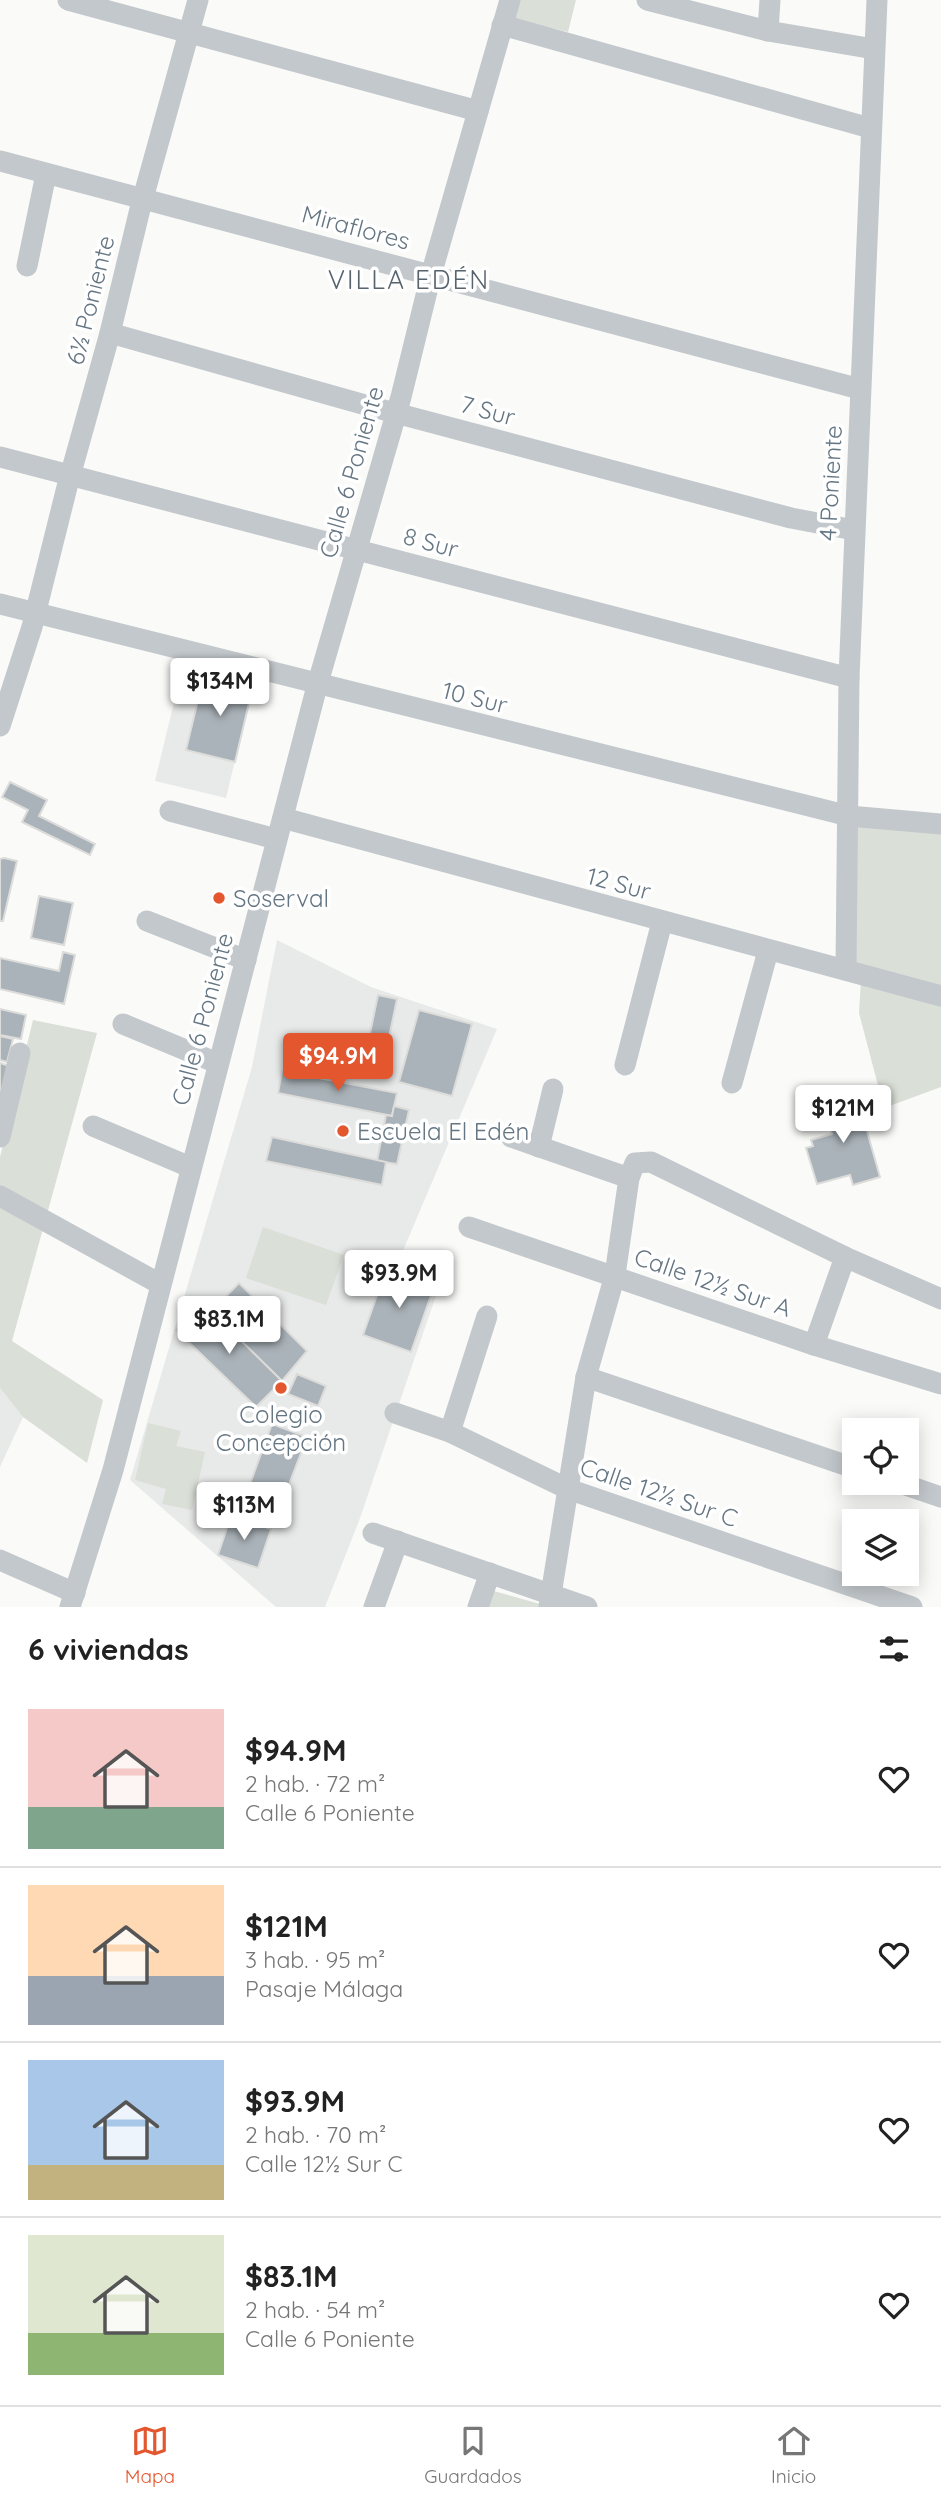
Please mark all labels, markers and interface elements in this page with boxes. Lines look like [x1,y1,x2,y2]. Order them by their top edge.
street label: Miraflores [299,198,413,256]
street label: 6½ Poniente [59,232,121,368]
district label: VILLA EDÉN [328,263,490,296]
street label: Calle 6 Poniente [312,383,390,561]
street label: 7 Sur [457,388,519,432]
street label: 4 Poniente [812,424,848,542]
street label: 8 Sur [400,520,462,564]
pin: $134M [171,658,269,718]
text: $134M [186,666,254,695]
street label: 10 Sur [439,674,511,720]
street label: 12 Sur [584,860,654,906]
place label: Soserval [233,883,329,913]
marker: Soserval [211,890,227,906]
street label: Calle 6 Poniente [165,930,239,1108]
pin: $94.9M [281,1034,395,1093]
text: $94.9M [299,1041,377,1070]
pin: $121M [794,1086,892,1145]
text: $121M [811,1093,875,1122]
place label: Escuela El Edén [357,1116,529,1146]
marker: Escuela El Edén [335,1123,351,1139]
street label: Calle 12½ Sur A [630,1241,796,1323]
pin: $93.9M [342,1250,456,1310]
text: $93.9M [361,1258,437,1287]
pin: $83.1M [172,1296,286,1356]
text: $83.1M [193,1304,265,1333]
marker: Colegio Concepción [273,1380,289,1396]
place label: Colegio Concepción [216,1399,346,1457]
map controls [842,1418,919,1586]
button: locate [842,1418,919,1495]
street label: Calle 12½ Sur C [576,1451,742,1533]
pin: $113M [195,1482,293,1542]
text: $113M [213,1490,275,1519]
button: layers [842,1509,919,1586]
text: 6 viviendas [28,1630,189,1668]
icon: filters [875,1630,913,1668]
text: $94.9M [245,1731,347,1769]
icon: home [84,1737,168,1821]
icon: heart [875,1760,913,1798]
text: 2 hab. · 72 m² [245,1769,385,1798]
text: Calle 6 Poniente [245,1798,415,1827]
text: $121M [245,1907,328,1945]
icon: home [84,1913,168,1997]
icon: heart [875,1936,913,1974]
text: 3 hab. · 95 m² [245,1945,385,1974]
text: Pasaje Málaga [245,1974,403,2003]
text: $93.9M [245,2082,345,2120]
icon: home [84,2088,168,2172]
icon: heart [875,2111,913,2149]
text: 2 hab. · 70 m² [245,2120,386,2149]
text: Calle 12½ Sur C [245,2149,403,2178]
text: $83.1M [245,2257,338,2295]
icon: home [84,2263,168,2347]
icon: heart [875,2286,913,2324]
text: 2 hab. · 54 m² [245,2295,385,2324]
text: Calle 6 Poniente [245,2324,415,2353]
tab: Mapa [125,2422,175,2488]
tab: Guardados [424,2422,522,2488]
tab: Inicio [771,2422,816,2488]

